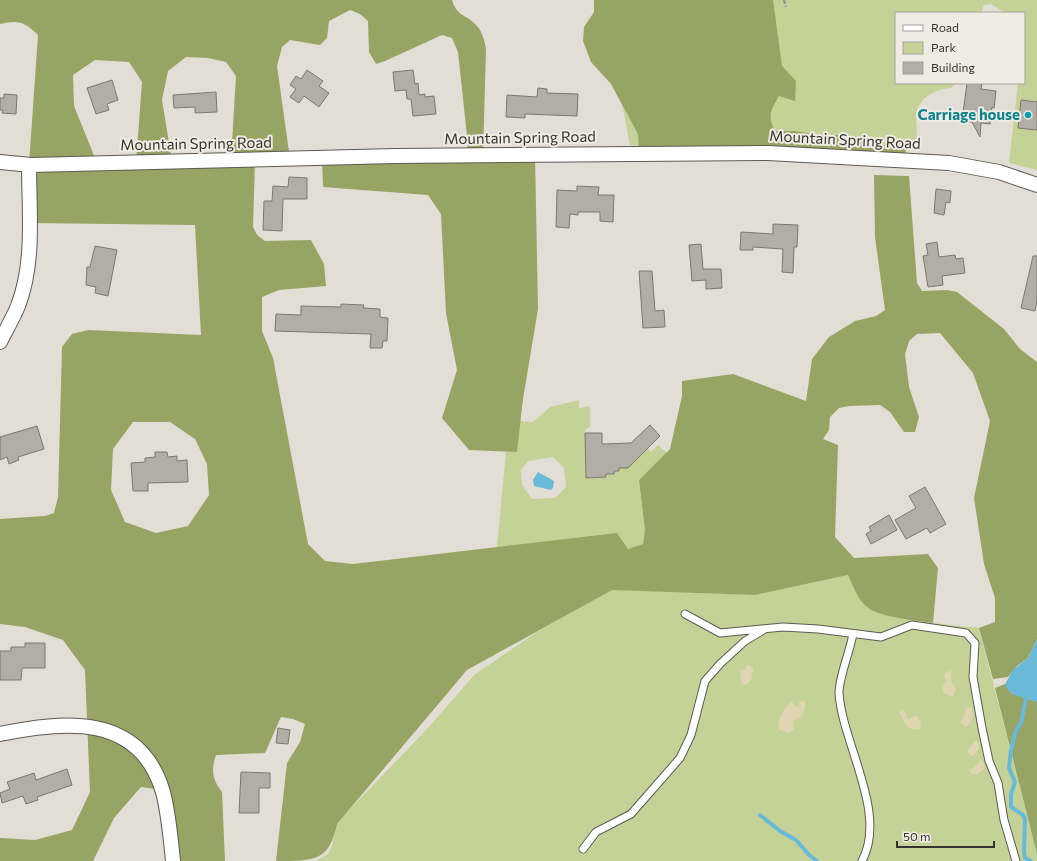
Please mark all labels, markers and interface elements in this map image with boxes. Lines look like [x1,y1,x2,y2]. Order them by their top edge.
legend [895,12,1025,84]
text: Road [931,20,959,34]
text: Park [931,40,957,54]
text: Building [931,60,975,74]
place label: Carriage house [917,105,1020,123]
marker: Carriage house [1023,110,1033,120]
street label: Mountain Spring Road [769,126,921,152]
street label: Mountain Spring Road [444,127,596,147]
street label: Mountain Spring Road [120,133,272,153]
scale bar [897,823,994,849]
text: 50 m [903,829,931,843]

